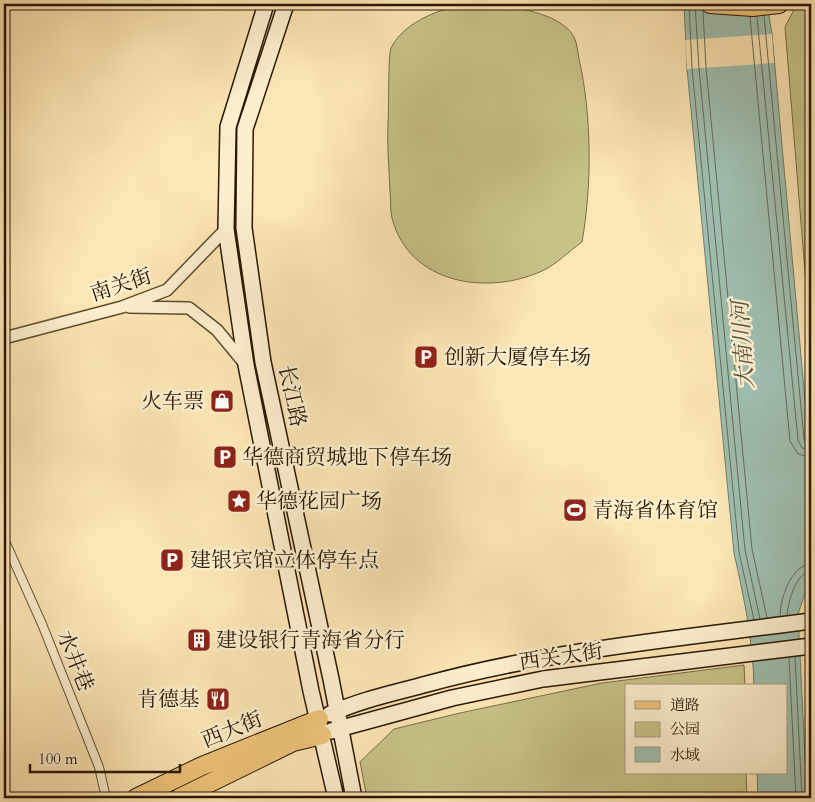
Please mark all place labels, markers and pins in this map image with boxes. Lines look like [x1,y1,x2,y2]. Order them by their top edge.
place label: 创新大厦停车场 [444,343,591,372]
parking icon: 创新大厦停车场 [413,344,439,370]
place label: 火车票 [141,387,204,416]
shop icon: 火车票 [209,388,235,414]
place label: 华德商贸城地下停车场 [242,443,452,472]
parking icon: 华德商贸城地下停车场 [212,444,238,470]
place label: 华德花园广场 [256,487,382,516]
place icon: 华德花园广场 [226,488,252,514]
place label: 青海省体育馆 [592,496,718,525]
sports icon: 青海省体育馆 [562,497,588,523]
place label: 建银宾馆立体停车点 [190,546,379,575]
parking icon: 建银宾馆立体停车点 [159,547,185,573]
place label: 建设银行青海省分行 [216,626,405,655]
building icon: 建设银行青海省分行 [186,627,212,653]
place label: 肯德基 [137,685,200,714]
restaurant icon: 肯德基 [205,686,231,712]

